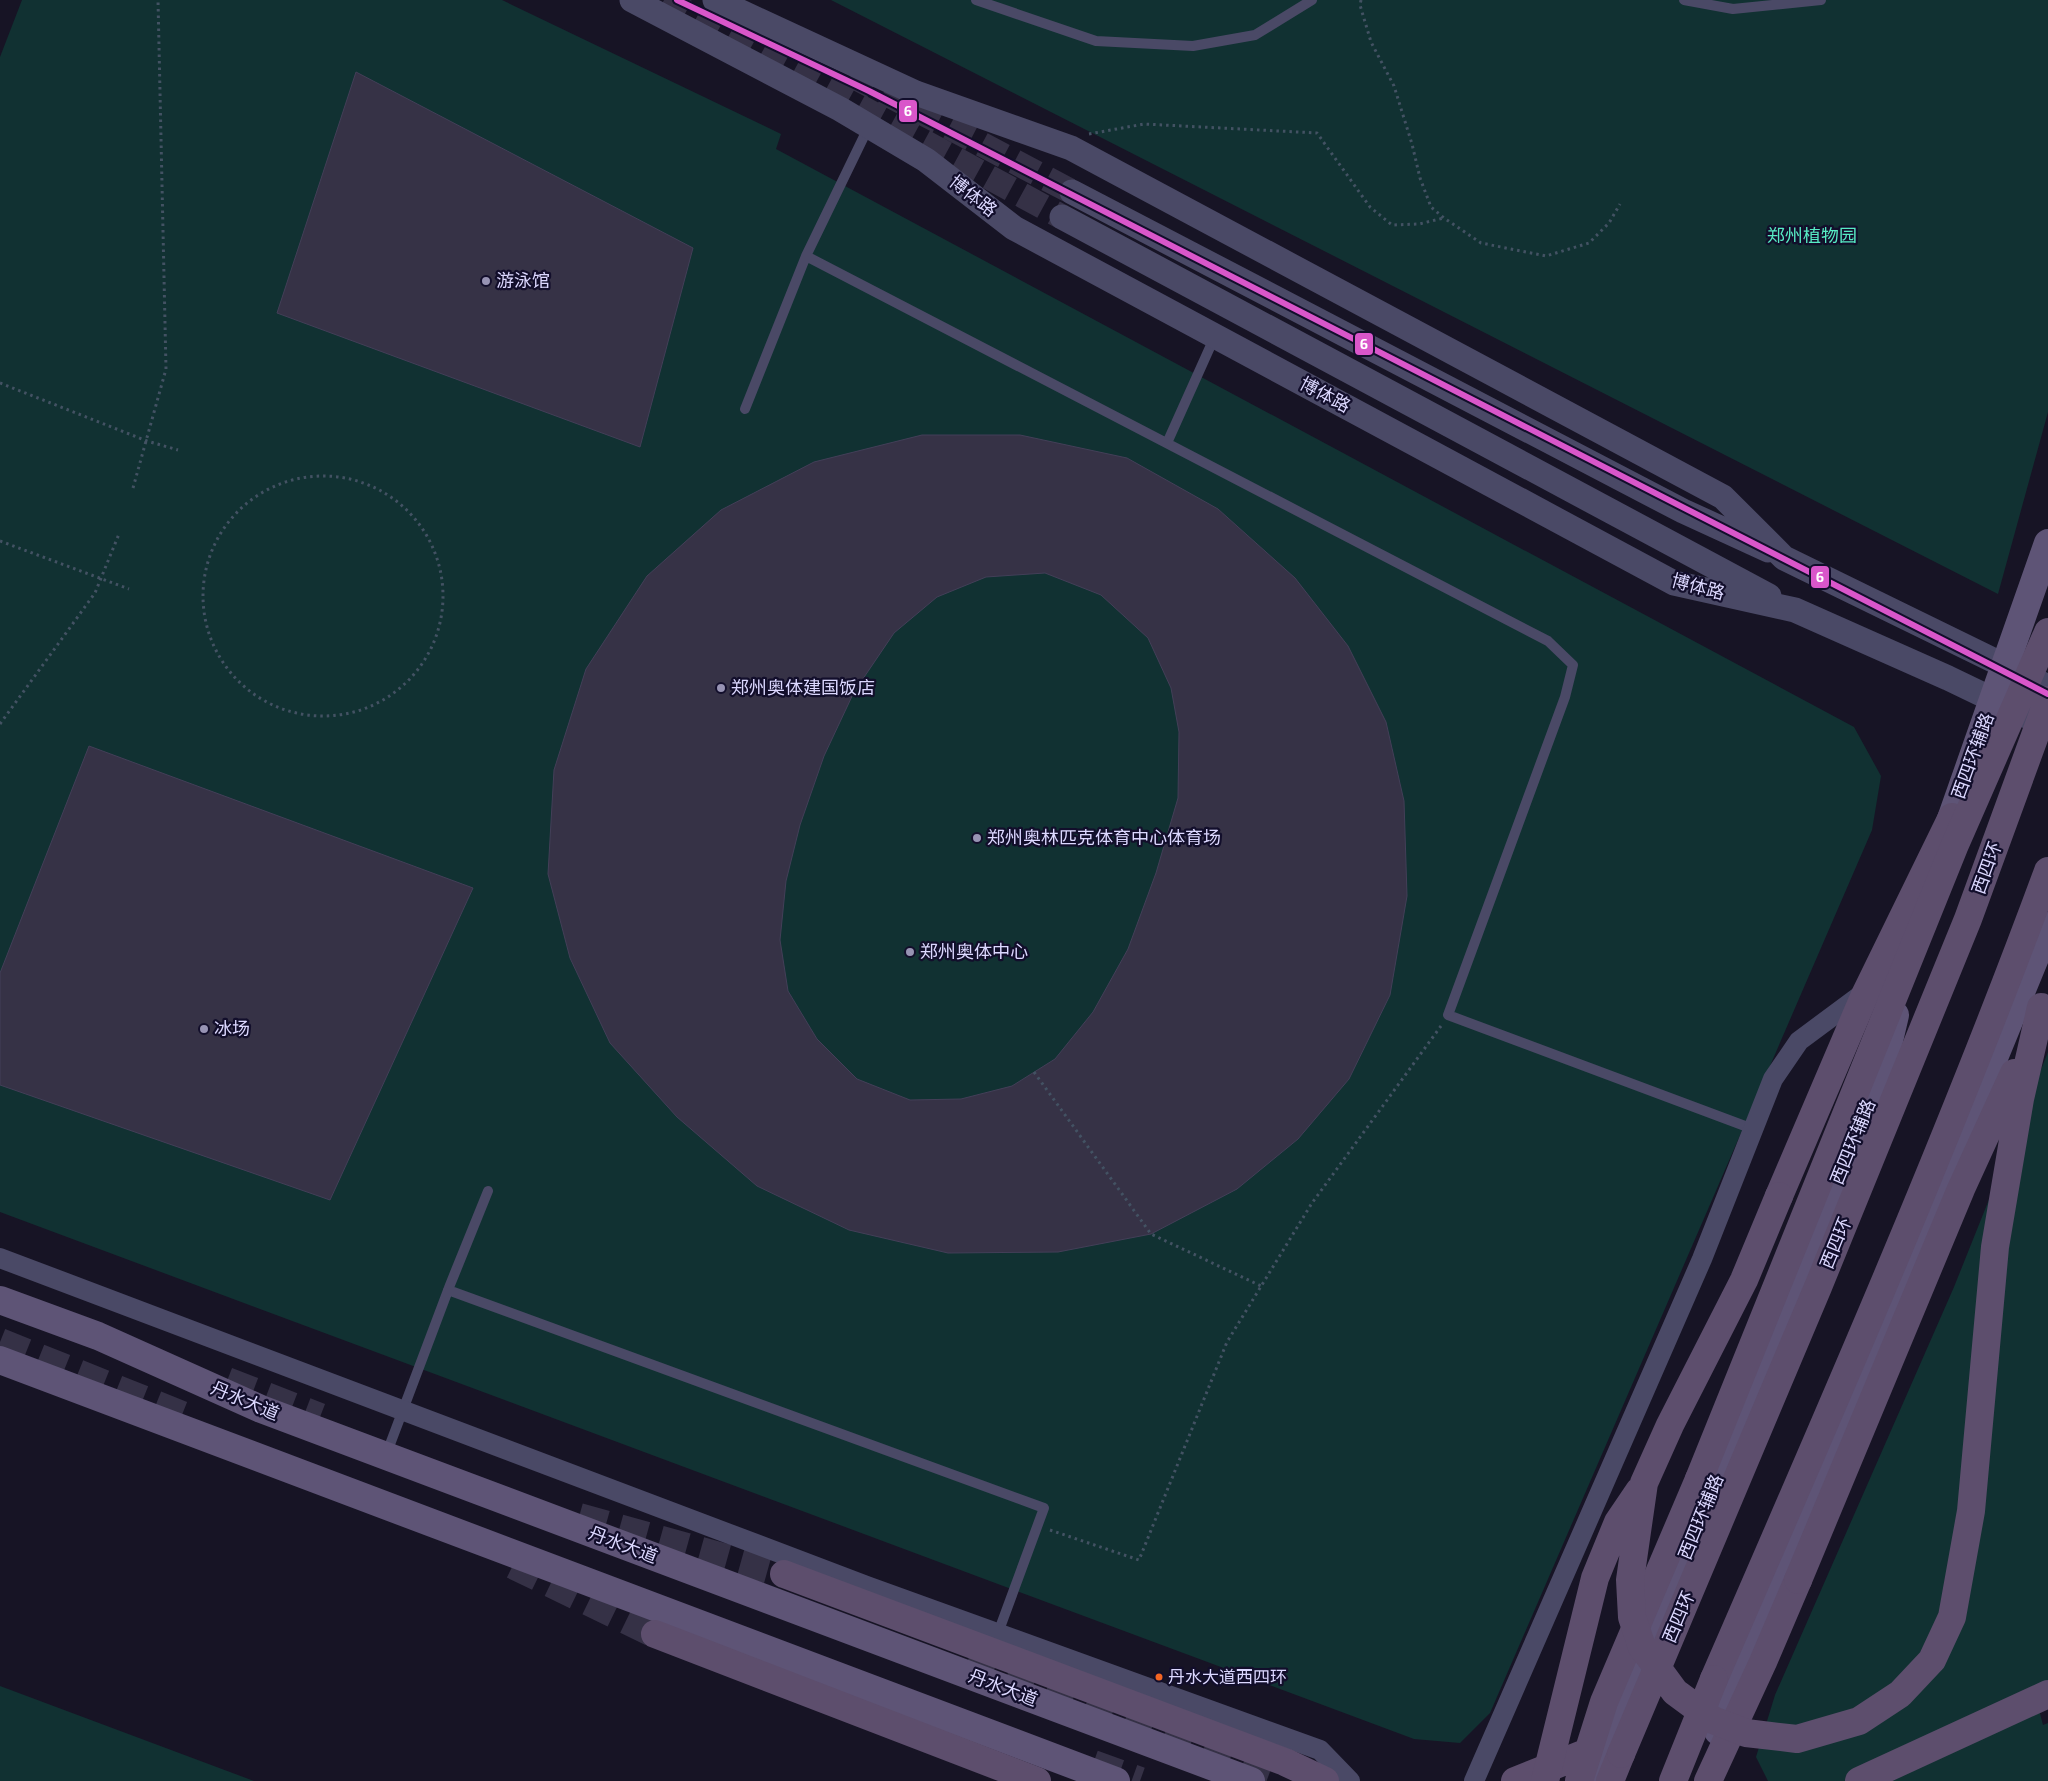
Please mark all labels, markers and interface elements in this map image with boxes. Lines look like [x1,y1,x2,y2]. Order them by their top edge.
line badge: 6 [898,99,918,123]
text: 6 [904,102,912,119]
street label: 博体路 [946,170,1002,221]
park label: 郑州植物园 [1767,224,1857,246]
place label: 游泳馆 [496,269,550,291]
marker: 游泳馆 [480,275,492,287]
line badge: 6 [1354,332,1374,356]
text: 6 [1360,335,1368,352]
street label: 博体路 [1296,372,1354,417]
line badge: 6 [1810,565,1830,589]
street label: 博体路 [1669,568,1727,604]
text: 6 [1816,568,1824,585]
place label: 郑州奥体建国饭店 [731,676,875,698]
marker: 郑州奥体建国饭店 [715,682,727,694]
street label: 西四环辅路 [1946,710,1998,802]
place label: 郑州奥林匹克体育中心体育场 [987,826,1221,848]
marker: 郑州奥林匹克体育中心体育场 [971,832,983,844]
street label: 西四环 [1966,839,2006,897]
place label: 郑州奥体中心 [920,940,1028,962]
marker: 郑州奥体中心 [904,946,916,958]
place label: 冰场 [214,1017,250,1039]
marker: 冰场 [198,1023,210,1035]
street label: 西四环辅路 [1825,1096,1879,1187]
street label: 西四环 [1815,1213,1855,1272]
street label: 丹水大道 [208,1376,283,1424]
street label: 西四环辅路 [1673,1471,1727,1562]
street label: 丹水大道 [586,1521,661,1567]
street label: 西四环 [1657,1587,1699,1646]
street label: 丹水大道 [966,1664,1041,1710]
place label: 丹水大道西四环 [1168,1666,1287,1686]
marker: 丹水大道西四环 [1154,1672,1164,1682]

